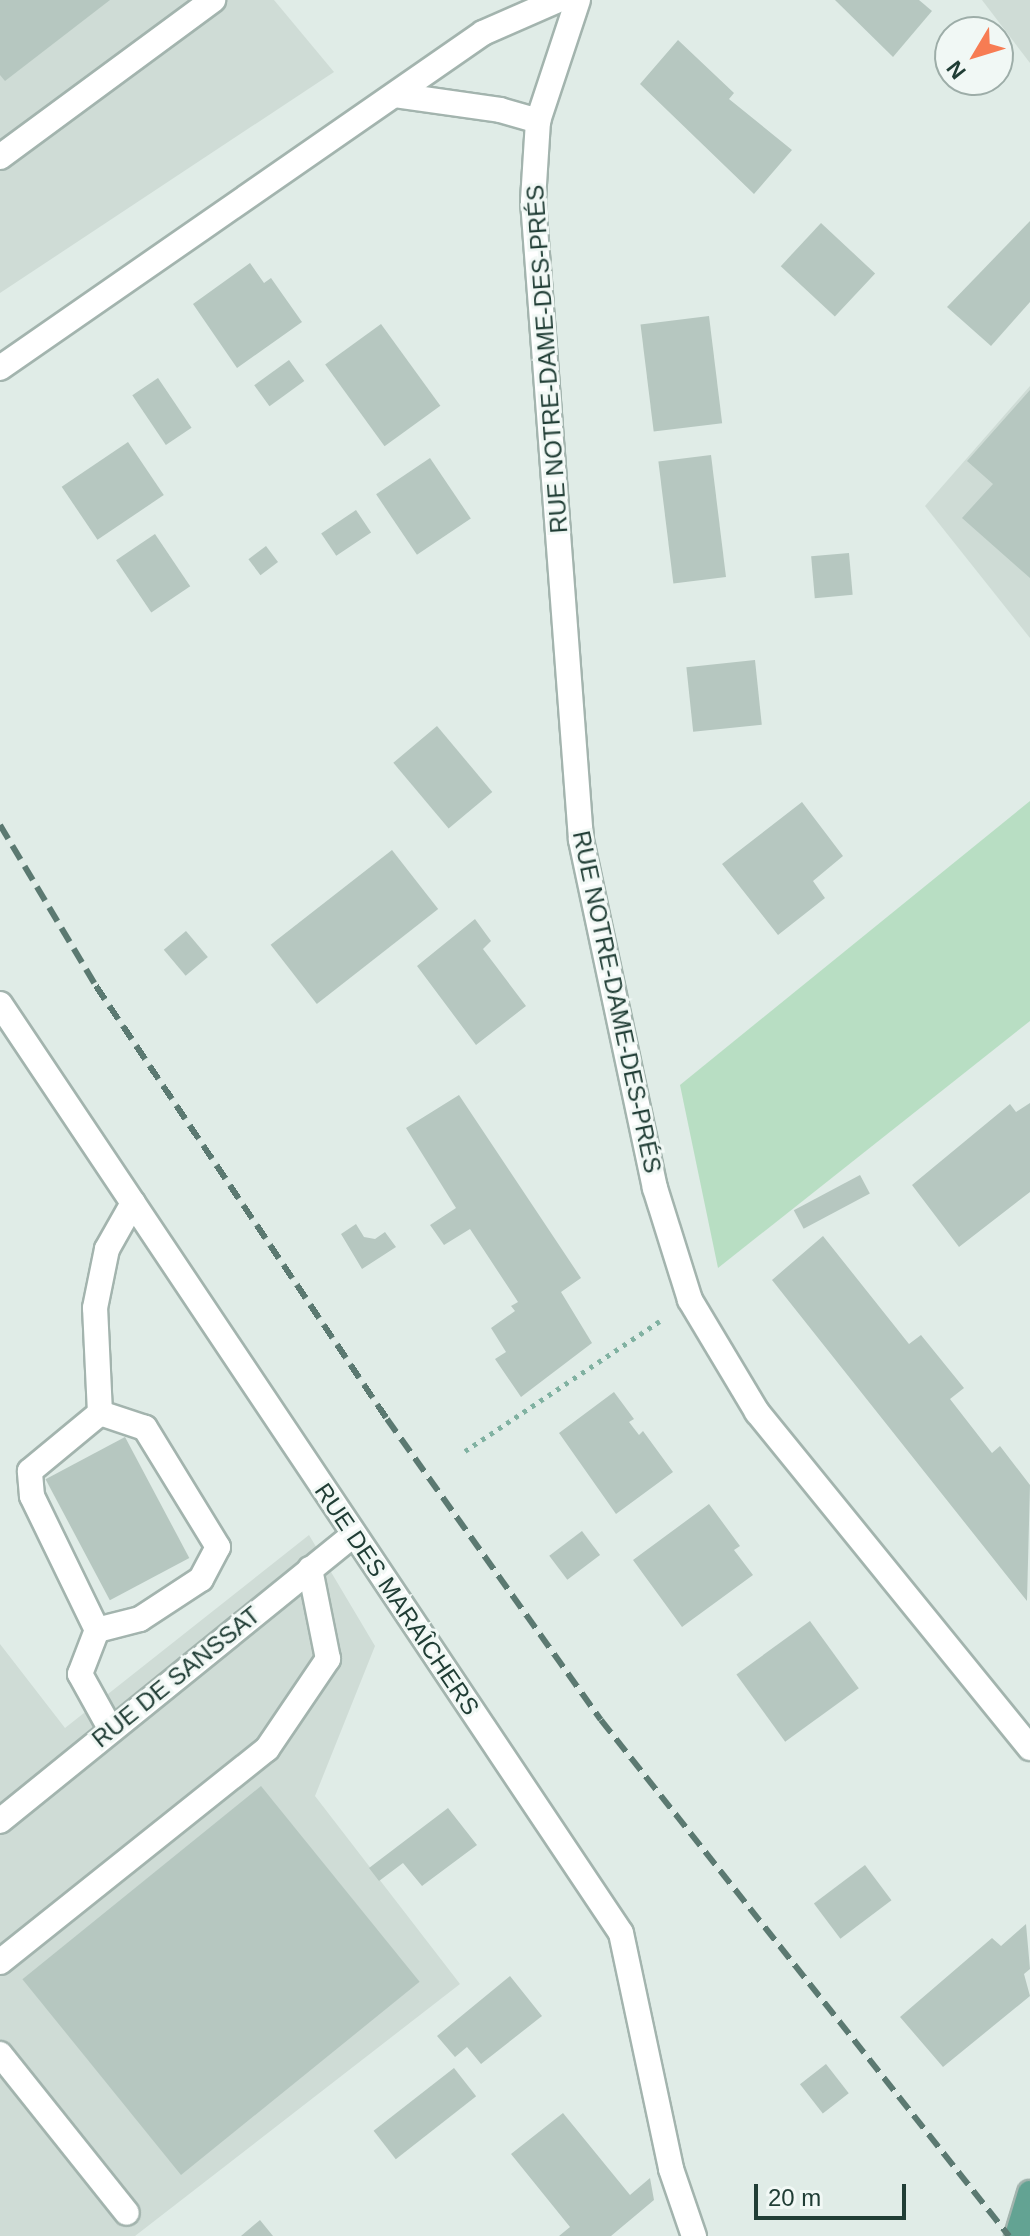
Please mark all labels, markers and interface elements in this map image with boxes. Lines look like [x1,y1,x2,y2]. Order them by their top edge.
north arrow [934,16,1014,96]
text: N [942,56,971,84]
street label: RUE NOTRE-DAME-DES-PRÉS [520,184,574,534]
street label: RUE NOTRE-DAME-DES-PRÉS [567,828,667,1176]
street label: RUE DES MARAÎCHERS [309,1478,485,1720]
street label: RUE DE SANSSAT [86,1600,266,1754]
scale bar [758,2168,910,2218]
text: 20 m [768,2184,821,2211]

